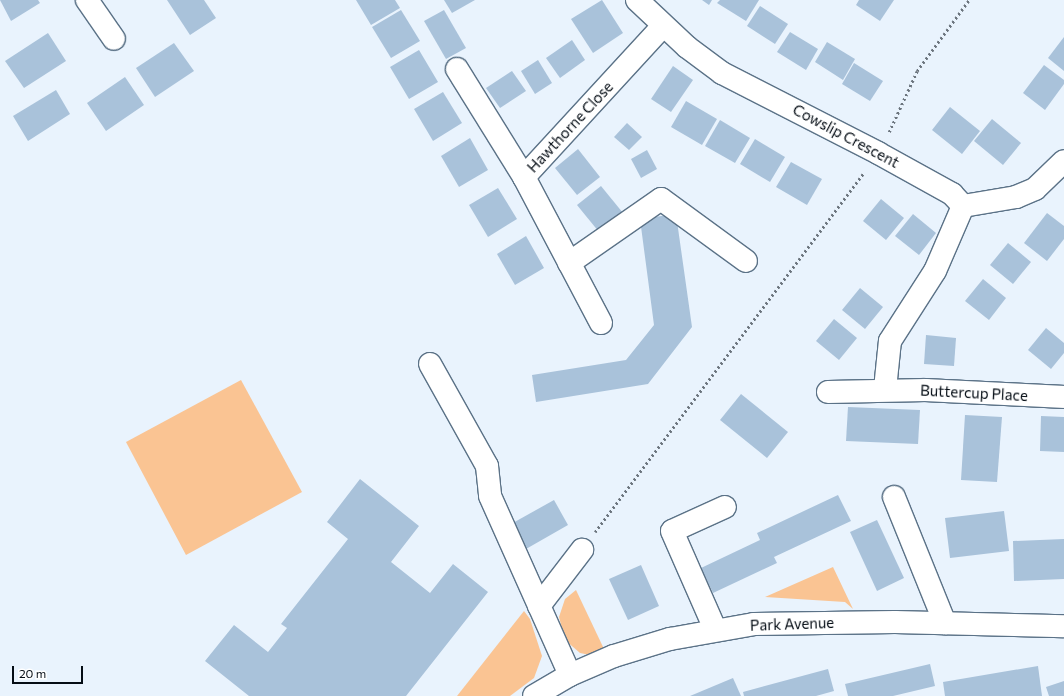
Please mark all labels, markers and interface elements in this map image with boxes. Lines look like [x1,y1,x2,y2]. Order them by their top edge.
street label: Hawthorne Close [523,78,617,176]
street label: Cowslip Crescent [790,100,902,172]
street label: Buttercup Place [920,381,1028,405]
street label: Park Avenue [750,614,834,634]
scale bar [14,658,85,684]
text: 20 m [19,666,46,680]

